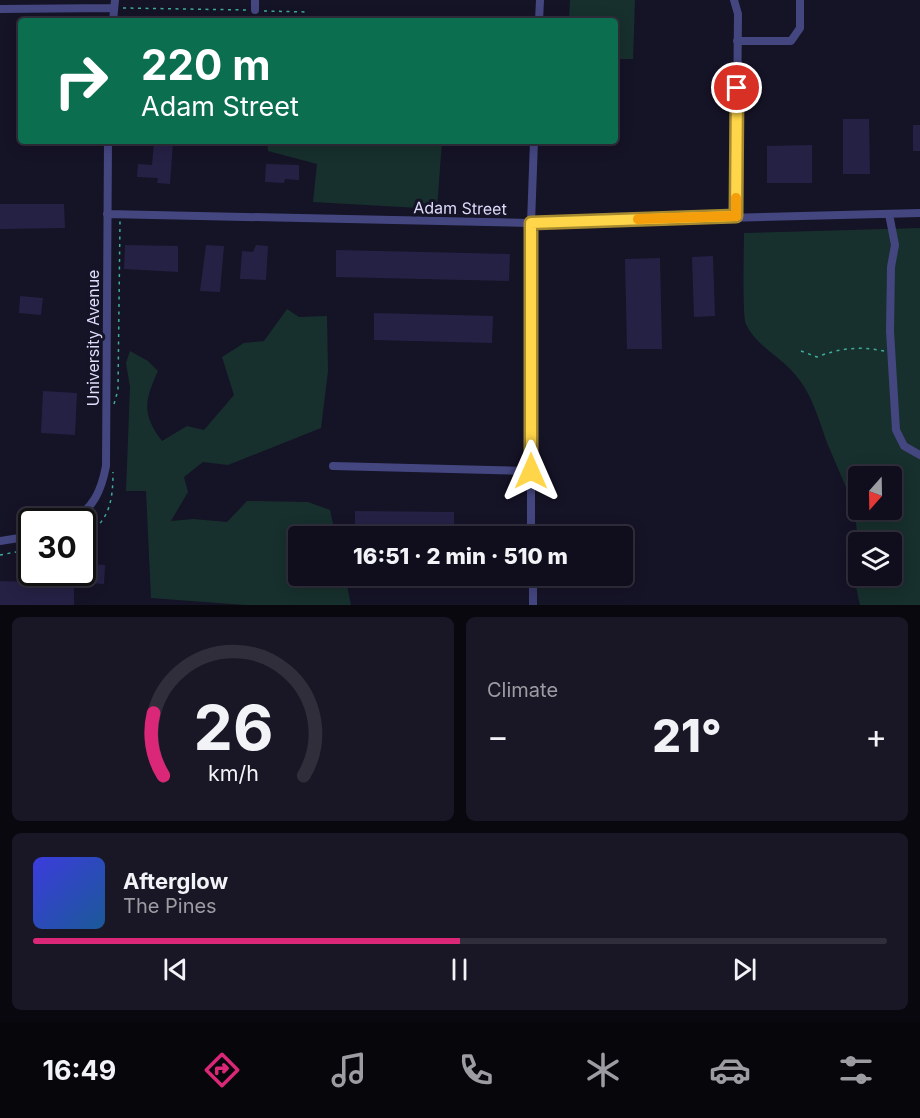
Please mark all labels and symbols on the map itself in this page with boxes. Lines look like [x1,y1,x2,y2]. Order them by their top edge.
pin [711,62,762,113]
street label: Adam Street [413,197,507,219]
street label: University Avenue [83,270,103,406]
position arrow [499,439,563,503]
north arrow [848,466,902,520]
speed limit sign: 30 [18,508,96,586]

